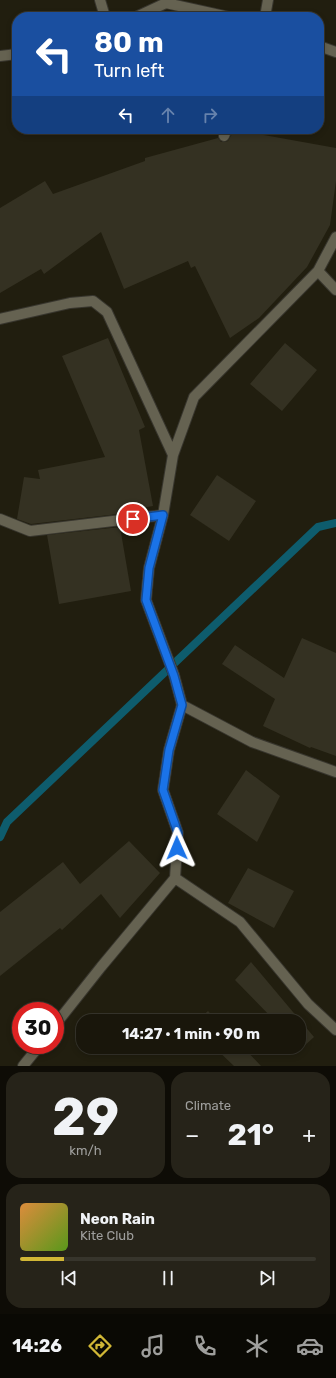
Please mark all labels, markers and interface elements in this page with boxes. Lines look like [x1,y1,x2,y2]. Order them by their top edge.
text: 80 m [94,26,164,59]
icon: left [28,28,80,80]
text: Turn left [94,60,164,82]
icon: left [115,104,137,126]
icon: ahead [157,104,179,126]
icon: right [199,104,221,126]
pin [116,502,150,536]
icon: arrive [122,508,144,530]
position arrow [156,827,198,869]
speed limit sign: 30 [12,1002,64,1054]
text: 14:27 · 1 min · 90 m [122,1025,260,1043]
text: 29 [52,1086,119,1148]
text: Climate [185,1098,231,1113]
text: 21° [227,1117,274,1153]
text: − [185,1122,199,1149]
text: + [302,1122,316,1149]
text: km/h [69,1143,102,1158]
text: Neon Rain [80,1210,155,1228]
text: Kite Club [80,1228,134,1243]
icon: previous [58,1267,80,1289]
icon: pause [157,1267,179,1289]
icon: next [256,1267,278,1289]
icon: directions [86,1332,114,1360]
icon: music [139,1332,167,1360]
icon: phone [191,1332,219,1360]
icon: climate [243,1332,271,1360]
icon: car [296,1332,324,1360]
text: 14:26 [12,1335,62,1357]

